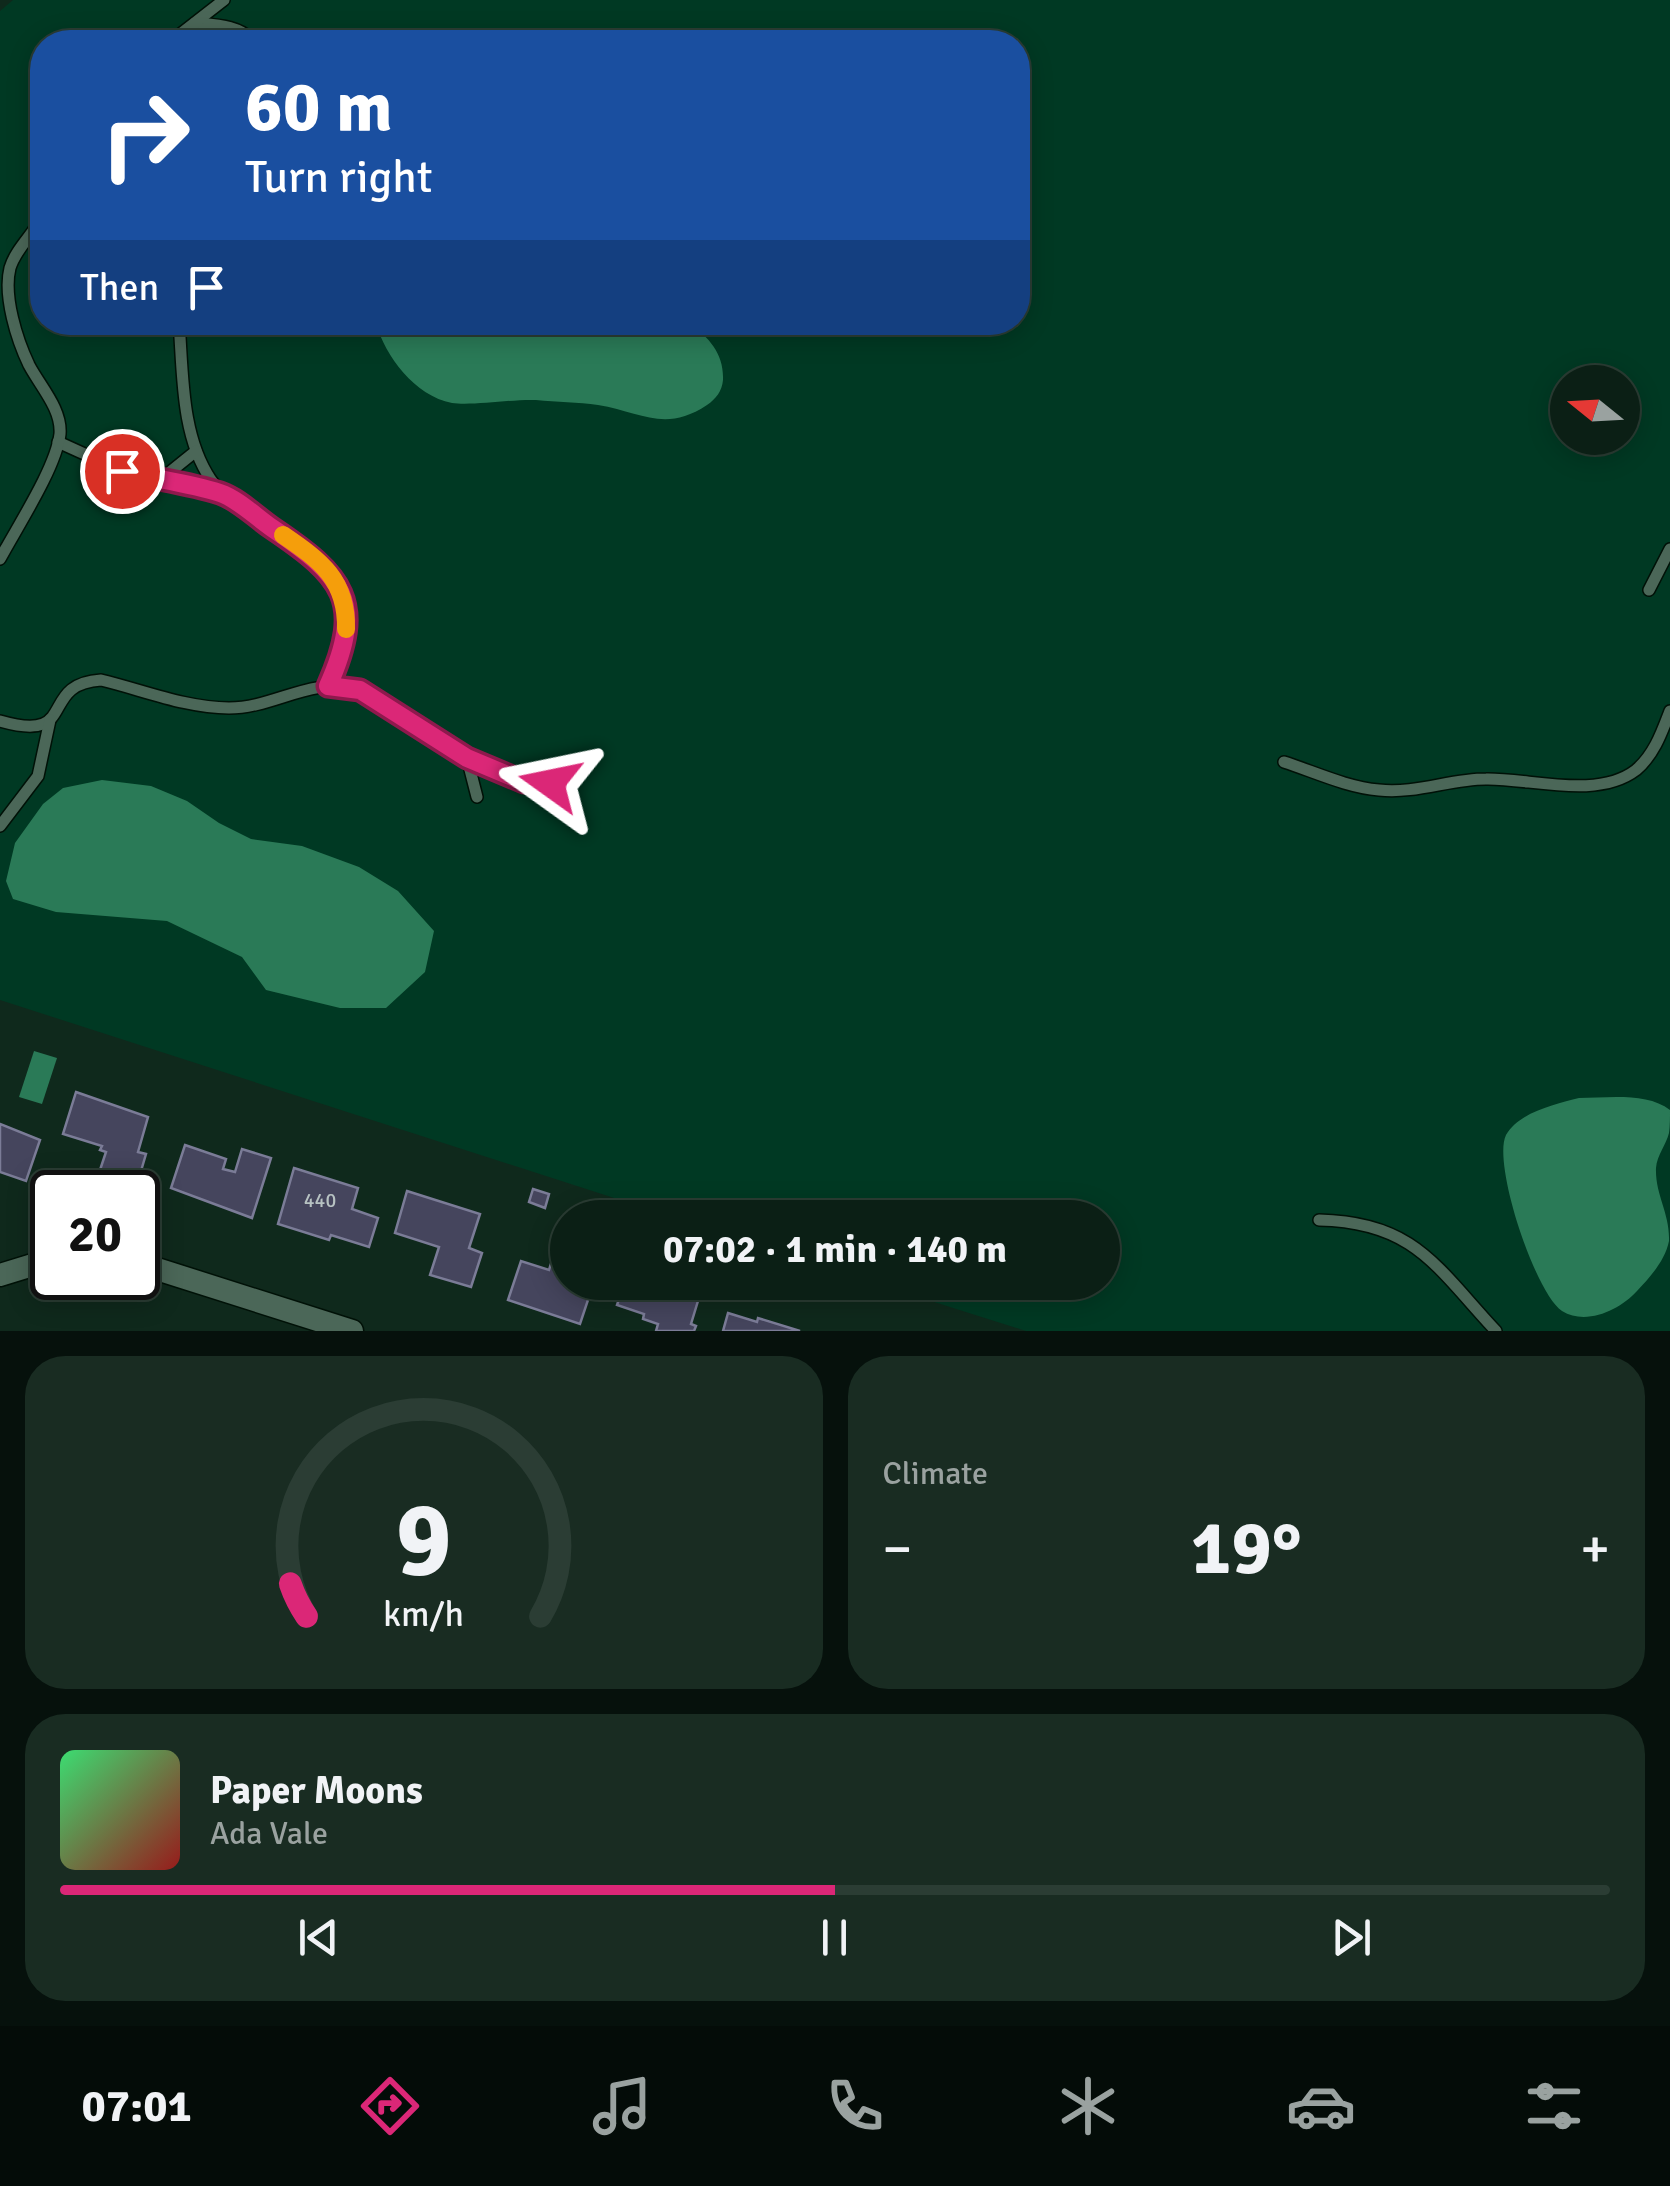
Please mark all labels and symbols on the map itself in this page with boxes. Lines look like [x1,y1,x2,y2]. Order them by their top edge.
north arrow [1550,365,1640,455]
pin [80,429,165,514]
position arrow [498,731,602,835]
speed limit sign: 20 [30,1170,160,1300]
house number: 440 [304,1188,336,1213]

